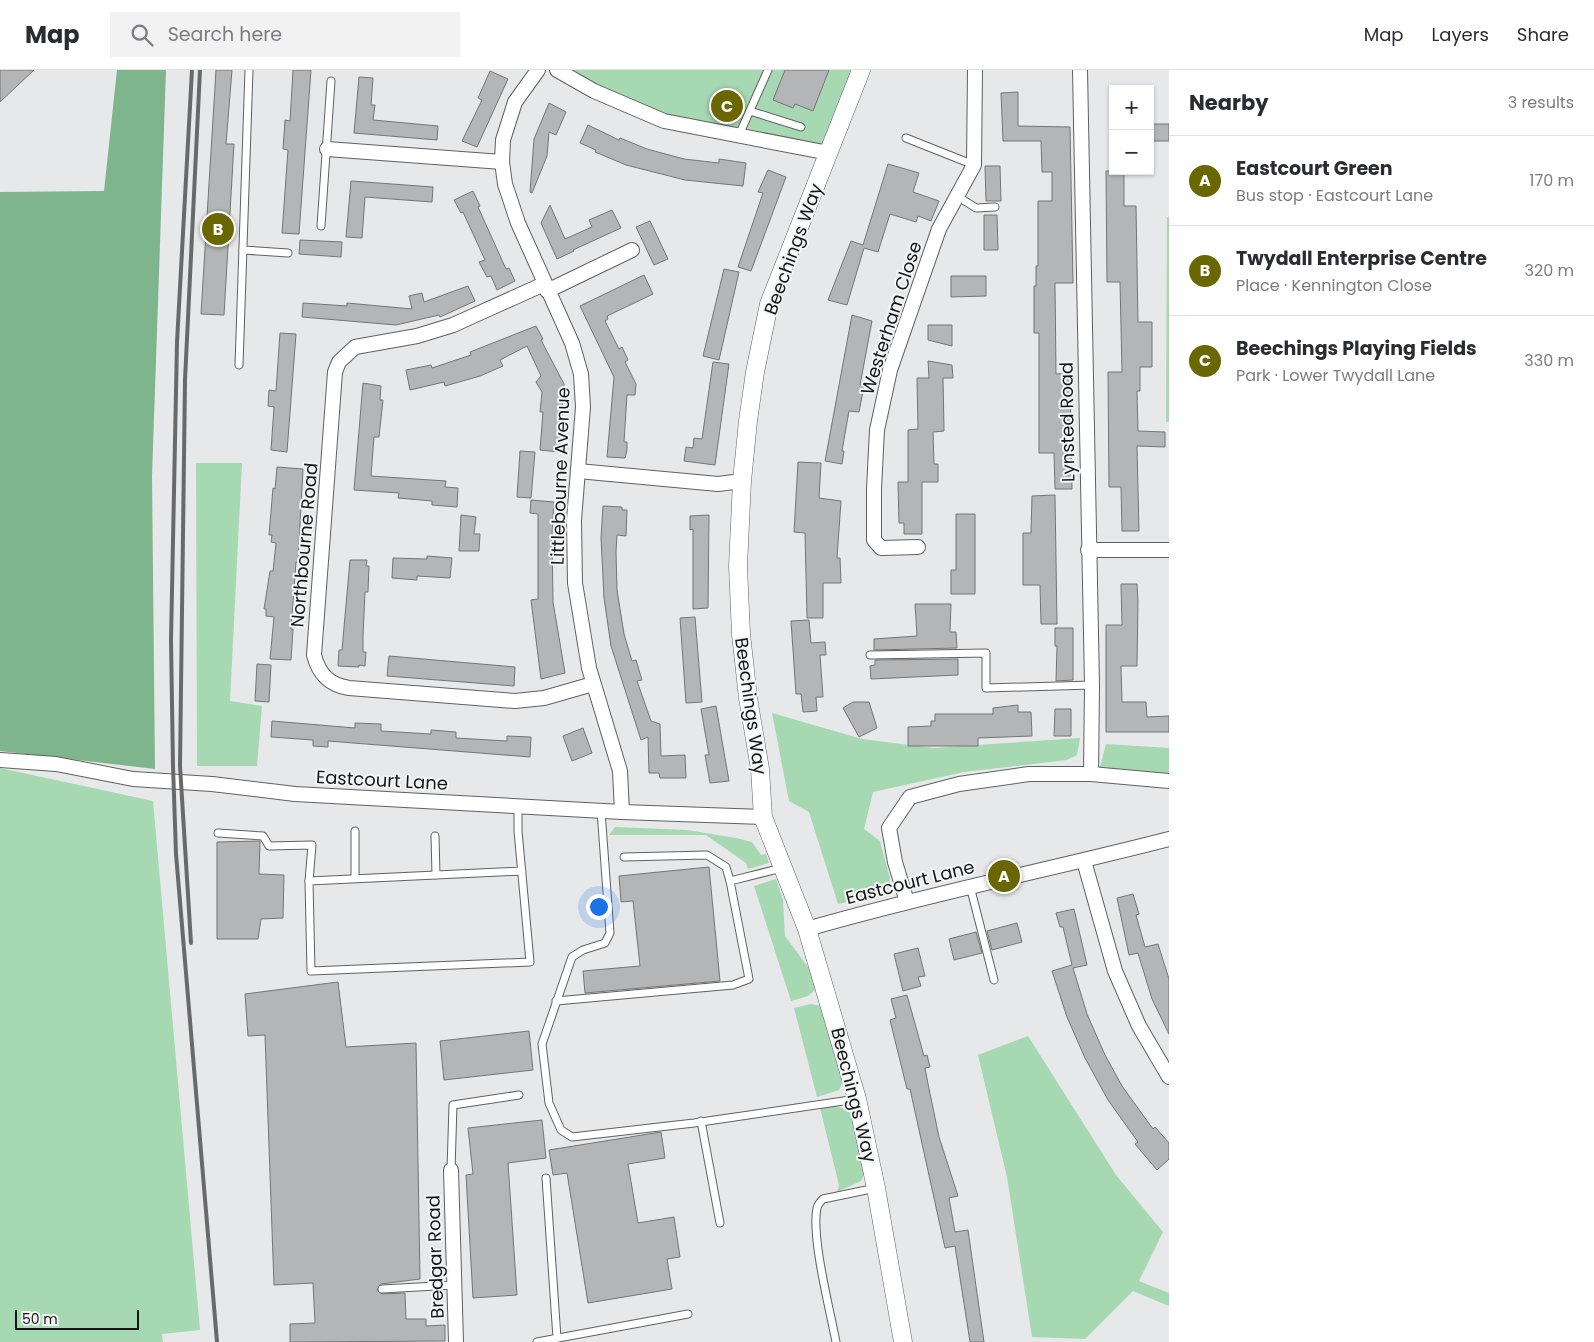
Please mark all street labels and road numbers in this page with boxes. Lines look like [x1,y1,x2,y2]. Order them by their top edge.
street label: Beechings Way [758,180,828,318]
street label: Westerham Close [854,238,928,398]
street label: Lynsted Road [1053,362,1081,482]
street label: Littlebourne Avenue [544,387,576,565]
street label: Northbourne Road [284,462,324,628]
street label: Beechings Way [729,636,773,776]
street label: Eastcourt Lane [315,764,449,796]
street label: Eastcourt Lane [843,854,977,910]
street label: Beechings Way [825,1025,883,1165]
street label: Bredgar Road [420,1195,450,1319]

